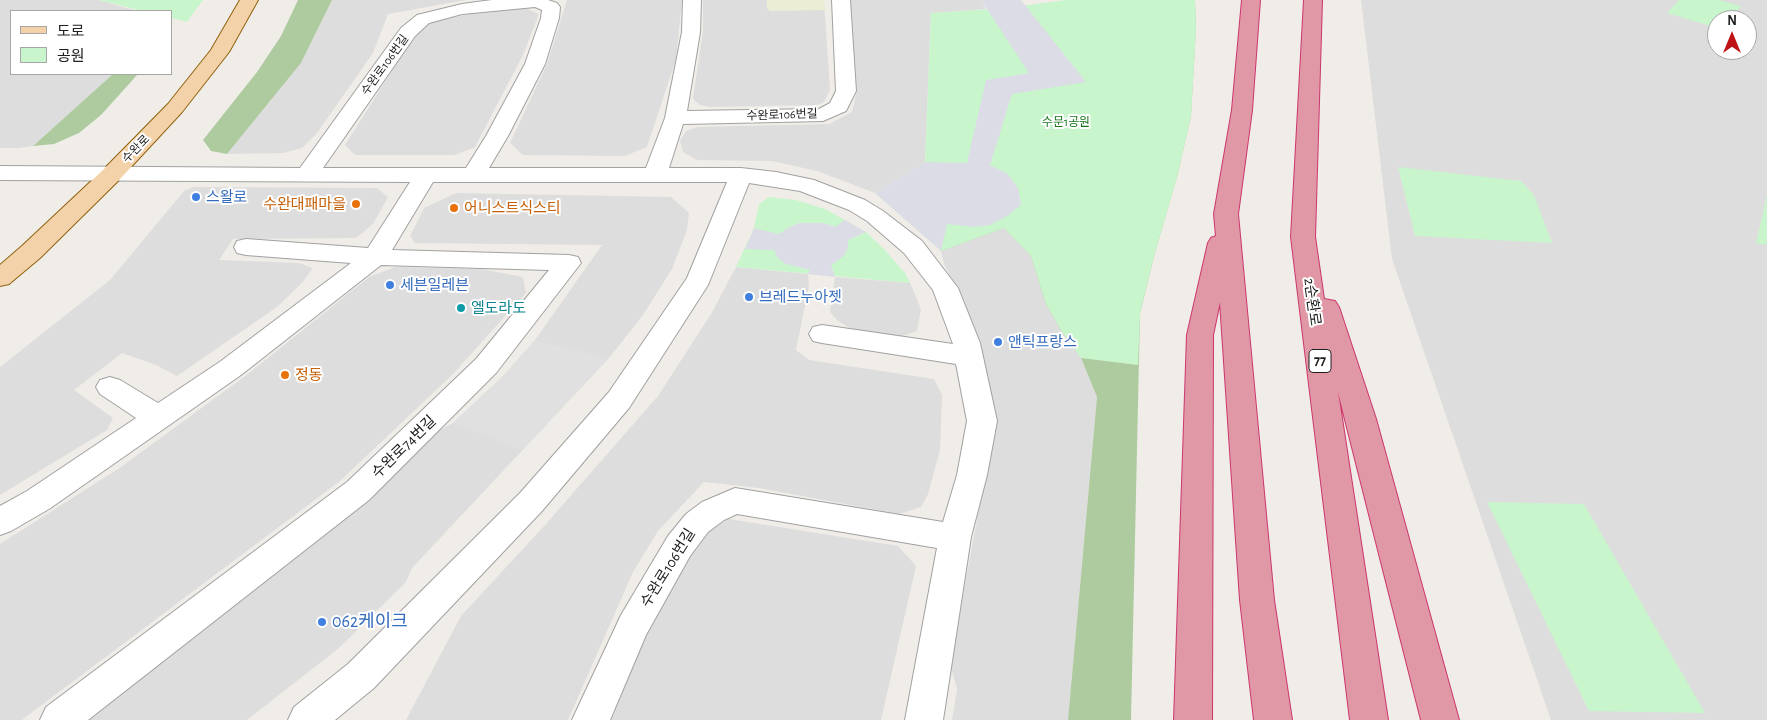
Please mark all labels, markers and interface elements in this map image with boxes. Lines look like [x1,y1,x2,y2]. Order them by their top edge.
legend [10,10,172,75]
north arrow [1707,10,1757,60]
text: N [1727,14,1737,28]
text: 도로 [57,24,85,39]
street label: 수완로106번길 [358,32,412,98]
text: 공원 [57,49,85,64]
street label: 수완로106번길 [746,107,818,123]
park label: 수문1공원 [1042,115,1090,129]
street label: 수완로 [119,132,153,166]
place label: 스왈로 [206,188,247,206]
marker: 스왈로 [190,191,202,203]
place label: 수완대패마을 [263,195,346,213]
marker: 수완대패마을 [350,198,362,210]
place label: 어니스트식스티 [464,199,561,217]
marker: 어니스트식스티 [448,202,460,214]
place label: 세븐일레븐 [400,276,469,294]
street label: 2순환로 [1300,277,1324,327]
marker: 세븐일레븐 [384,279,396,291]
place label: 브레드누아젯 [759,288,842,306]
marker: 브레드누아젯 [743,291,755,303]
place label: 엘도라도 [471,299,526,317]
marker: 엘도라도 [455,302,467,314]
place label: 앤틱프랑스 [1008,333,1077,351]
marker: 앤틱프랑스 [992,336,1004,348]
road number: 77 [1309,350,1331,372]
place label: 정동 [295,366,323,384]
marker: 정동 [279,369,291,381]
street label: 수완로74번길 [368,412,440,482]
street label: 수완로106번길 [637,525,699,611]
place label: 062케이크 [332,611,408,633]
marker: 062케이크 [316,616,328,628]

